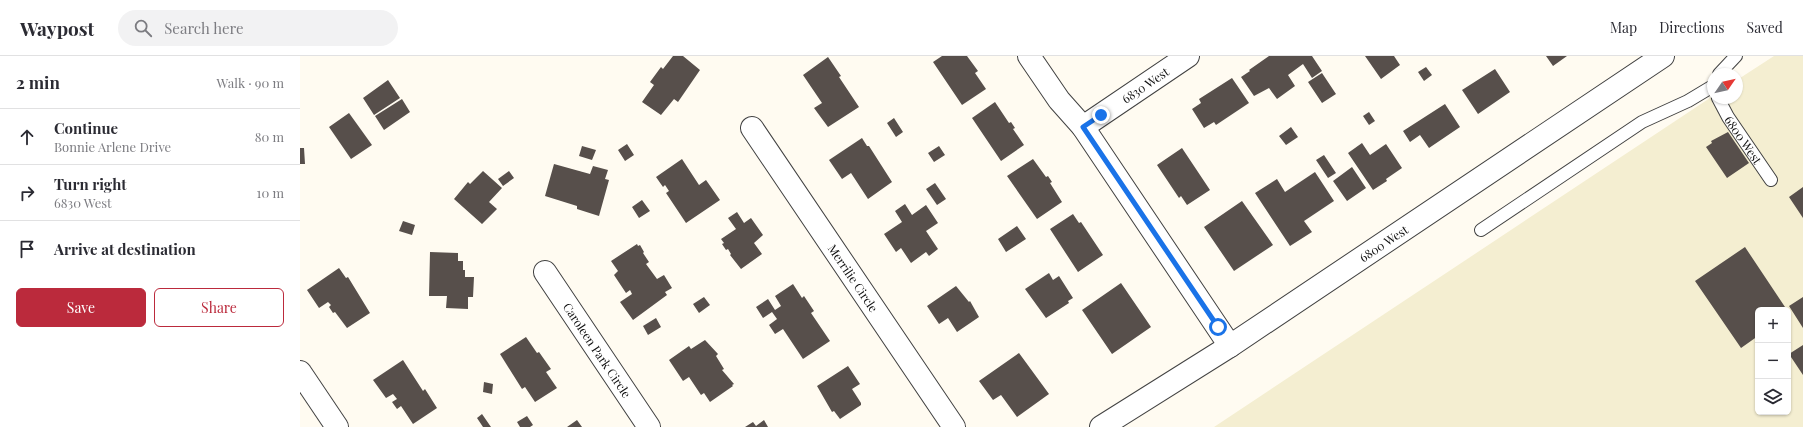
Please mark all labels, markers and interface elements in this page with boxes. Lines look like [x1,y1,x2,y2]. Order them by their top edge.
search box [118,10,398,46]
text: Waypost [20,15,94,41]
icon: search [132,17,154,39]
text: Search here [164,18,244,38]
text: Map [1610,18,1637,37]
text: Directions [1659,18,1725,37]
text: Saved [1747,18,1783,37]
street label: 6830 West [1119,63,1172,107]
north arrow [1707,68,1743,104]
text: 2 min [16,71,60,93]
text: Walk · 90 m [217,74,284,91]
route end [1092,106,1110,124]
street label: 6800 West [1721,112,1766,168]
text: Continue [54,118,118,138]
icon: ahead [16,126,38,148]
text: 80 m [255,128,284,145]
text: Bonnie Arlene Drive [54,138,171,155]
text: Turn right [54,174,127,194]
icon: right [16,182,38,204]
text: 10 m [257,184,284,201]
text: 6830 West [54,194,112,211]
street label: 6800 West [1356,221,1411,265]
icon: arrive [16,238,38,260]
text: Arrive at destination [54,239,196,259]
street label: Merrilie Circle [825,241,882,315]
button: Save [16,288,146,327]
button: Share [154,288,284,327]
street label: Caroleen Park Circle [560,299,635,401]
map controls [1755,307,1791,415]
button: + [1755,307,1791,343]
route start [1209,318,1227,336]
button: − [1755,343,1791,379]
button: layers [1755,379,1791,415]

